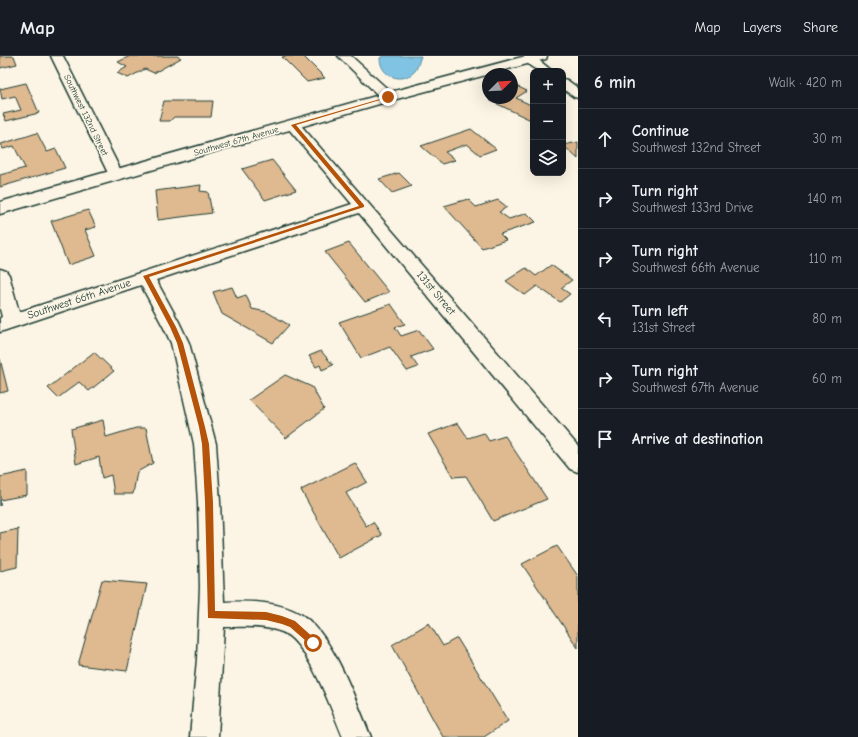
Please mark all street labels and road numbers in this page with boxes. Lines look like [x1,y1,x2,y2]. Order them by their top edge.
street label: Southwest 132nd Street [62,73,110,158]
street label: Southwest 67th Avenue [192,124,280,158]
street label: 131st Street [414,268,459,318]
street label: Southwest 66th Avenue [26,276,133,322]

